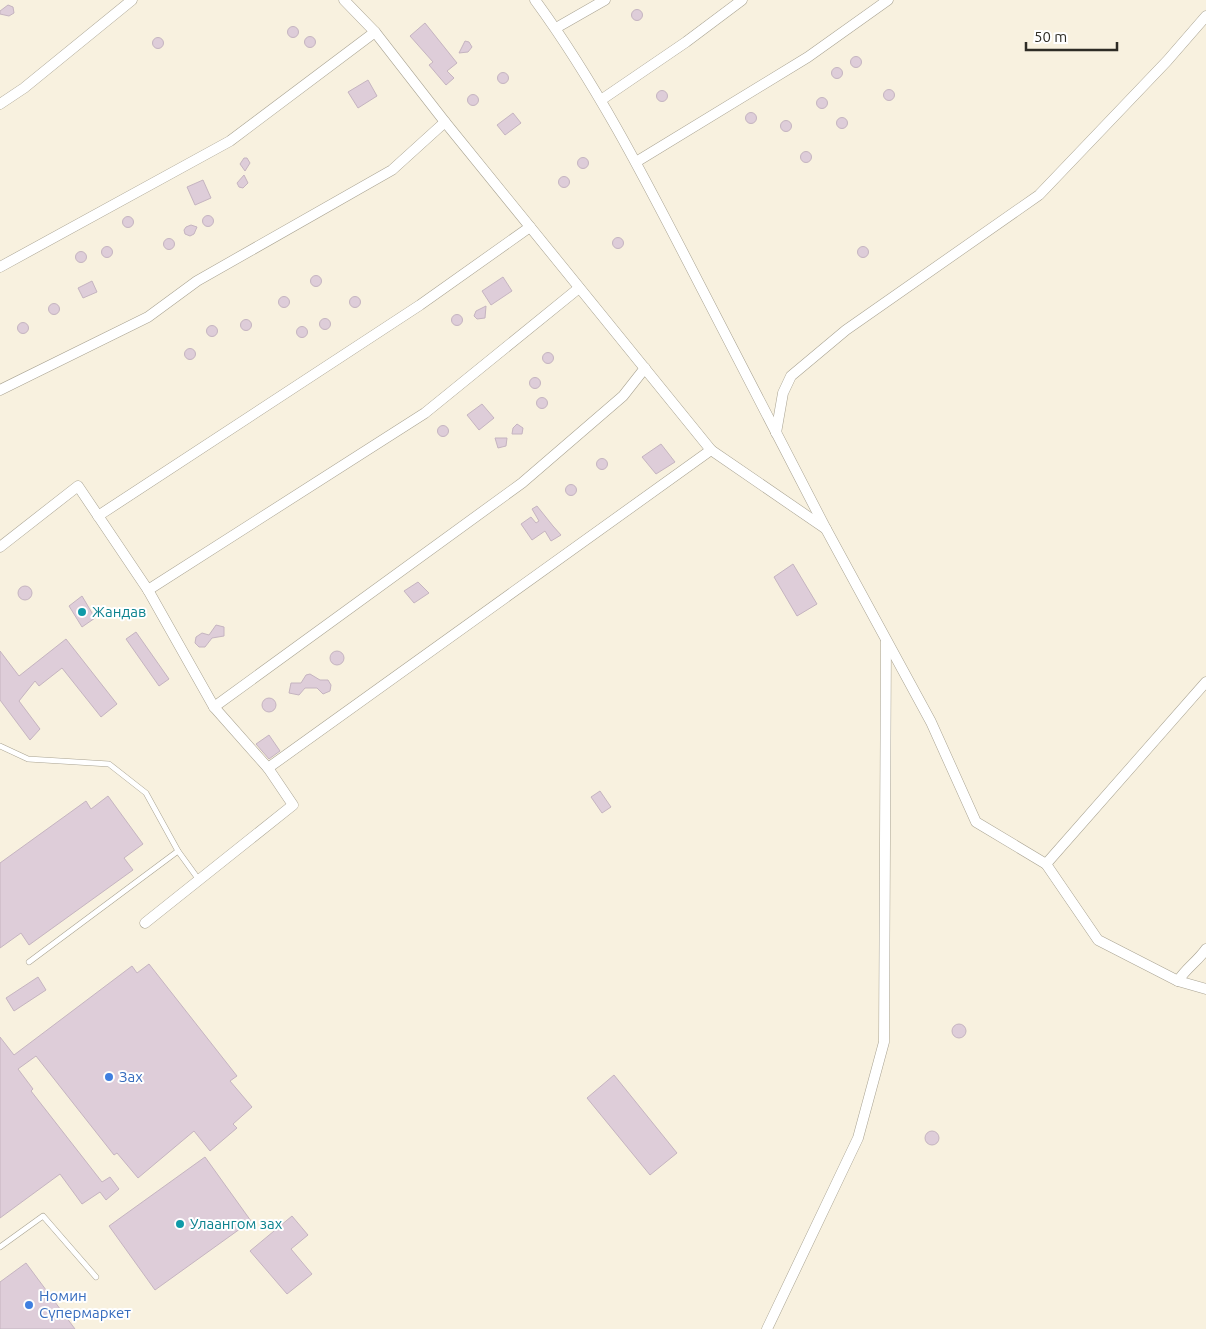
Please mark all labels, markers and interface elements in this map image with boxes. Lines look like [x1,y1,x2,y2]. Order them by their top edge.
scale bar [1026,20,1117,52]
text: 50 m [1034,28,1067,45]
place label: Жандав [92,603,146,620]
marker: Жандав [76,606,88,618]
place label: Зах [119,1068,143,1085]
marker: Зах [103,1071,115,1083]
place label: Улаангом зах [190,1215,283,1232]
marker: Улаангом зах [174,1218,186,1230]
place label: Номин Сүпермаркет [39,1287,131,1321]
marker: Номин Сүпермаркет [23,1299,35,1311]

